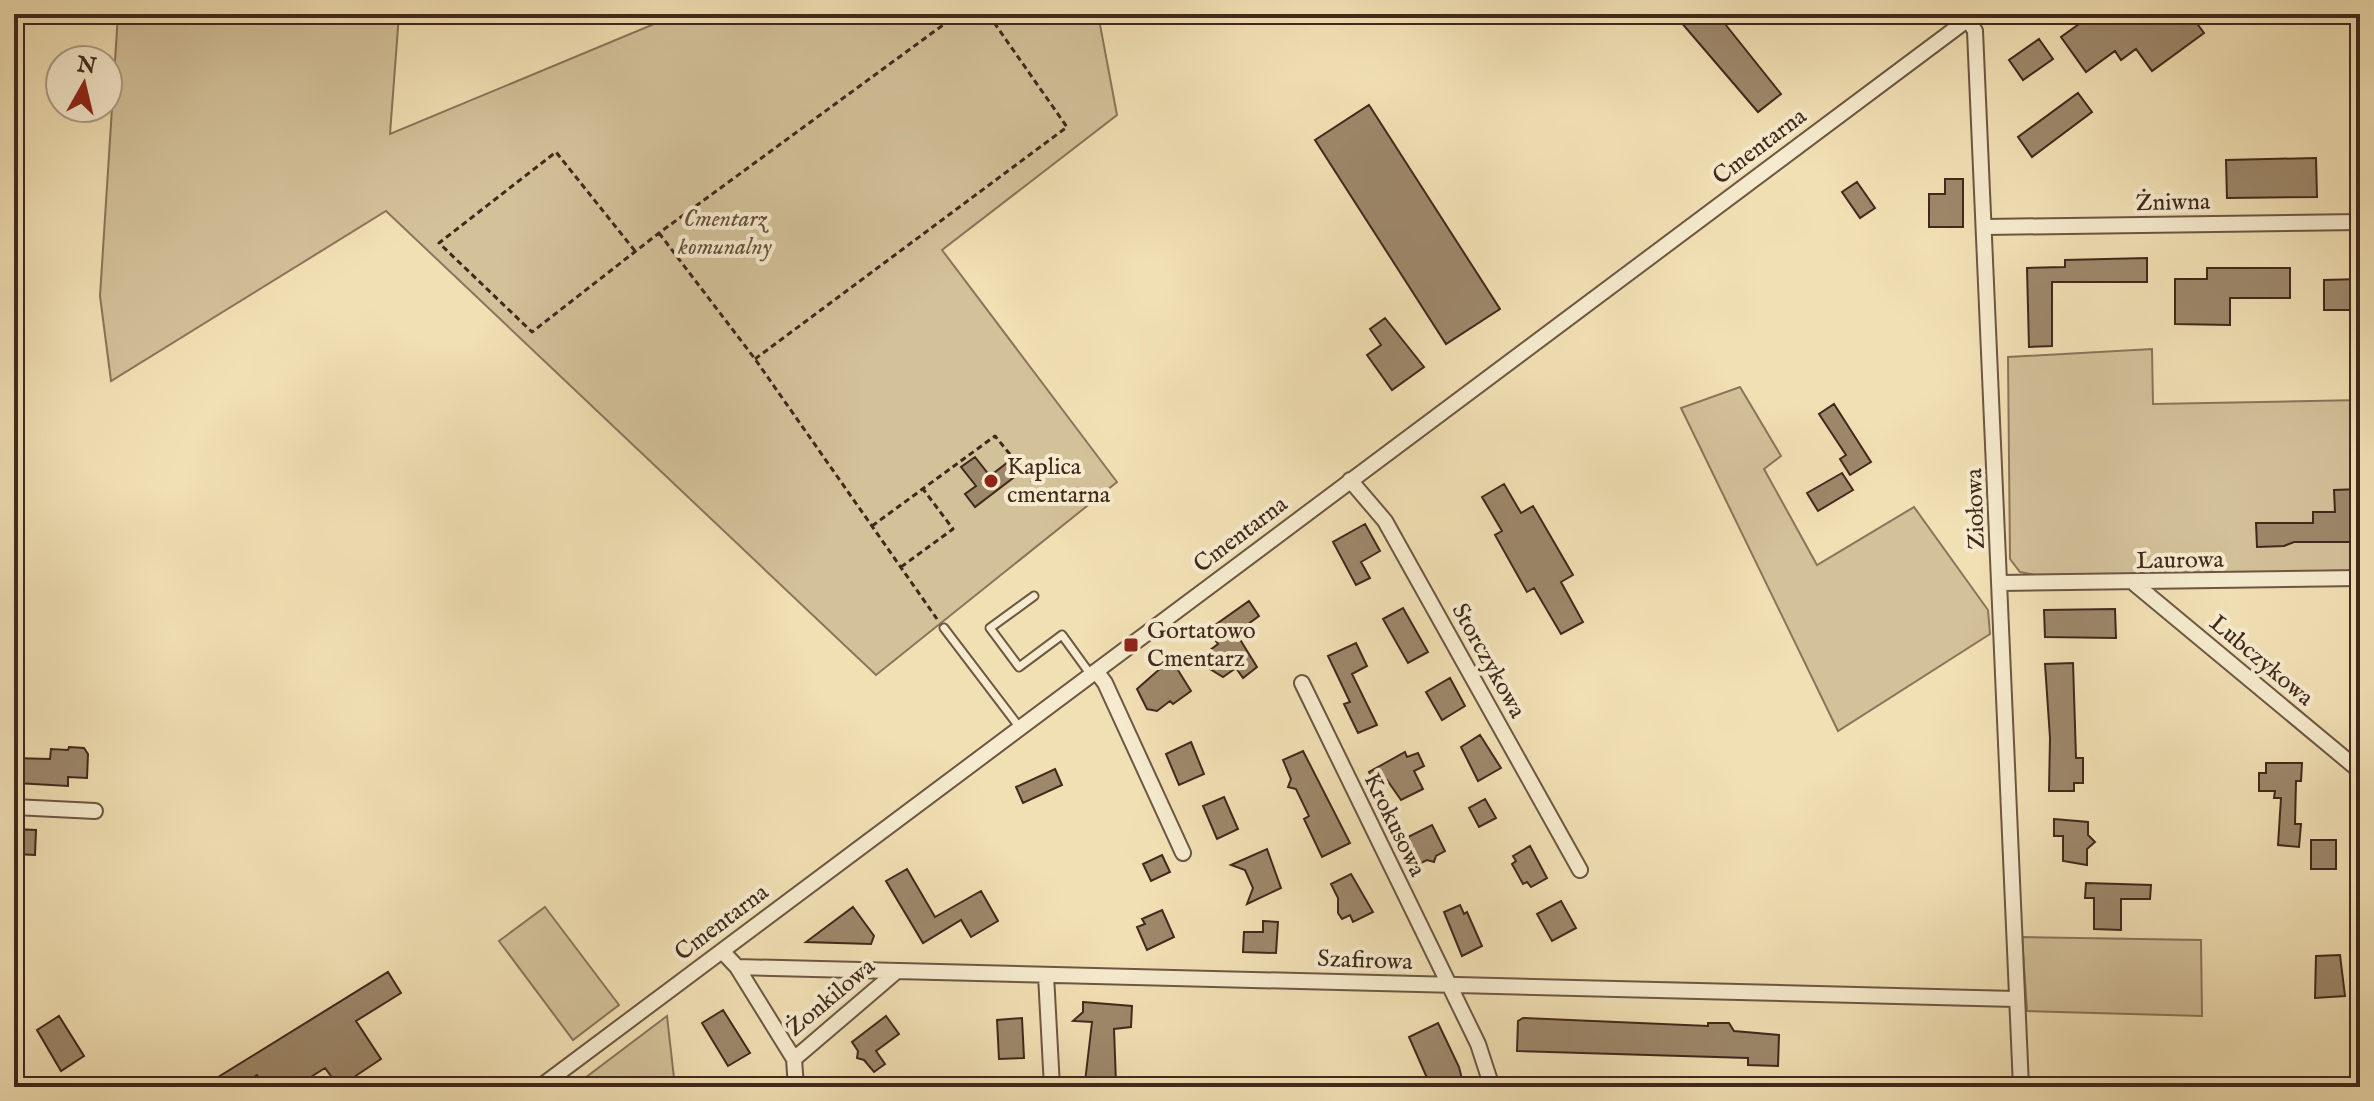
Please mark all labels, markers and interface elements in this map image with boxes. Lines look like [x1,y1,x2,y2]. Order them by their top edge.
north arrow [44,44,124,124]
text: N [74,51,98,81]
street label: Cmentarna [1707,101,1814,192]
street label: Żniwna [2135,187,2211,219]
park label: Cmentarz komunalny [677,204,773,263]
place label: Kaplica cmentarna [1007,452,1111,511]
street label: Ziołowa [1959,467,1993,550]
marker: Kaplica cmentarna [982,472,1000,490]
street label: Cmentarna [1188,489,1295,580]
street label: Laurowa [2136,545,2225,577]
street label: Storczykowa [1444,598,1533,724]
street label: Lubczykowa [2203,608,2320,714]
place label: Gortatowo Cmentarz [1147,616,1256,675]
marker: Gortatowo Cmentarz [1122,636,1140,654]
street label: Krokusowa [1356,768,1433,882]
street label: Cmentarna [669,877,776,968]
street label: Szafirowa [1317,944,1414,978]
street label: Żonkilowa [780,951,882,1044]

